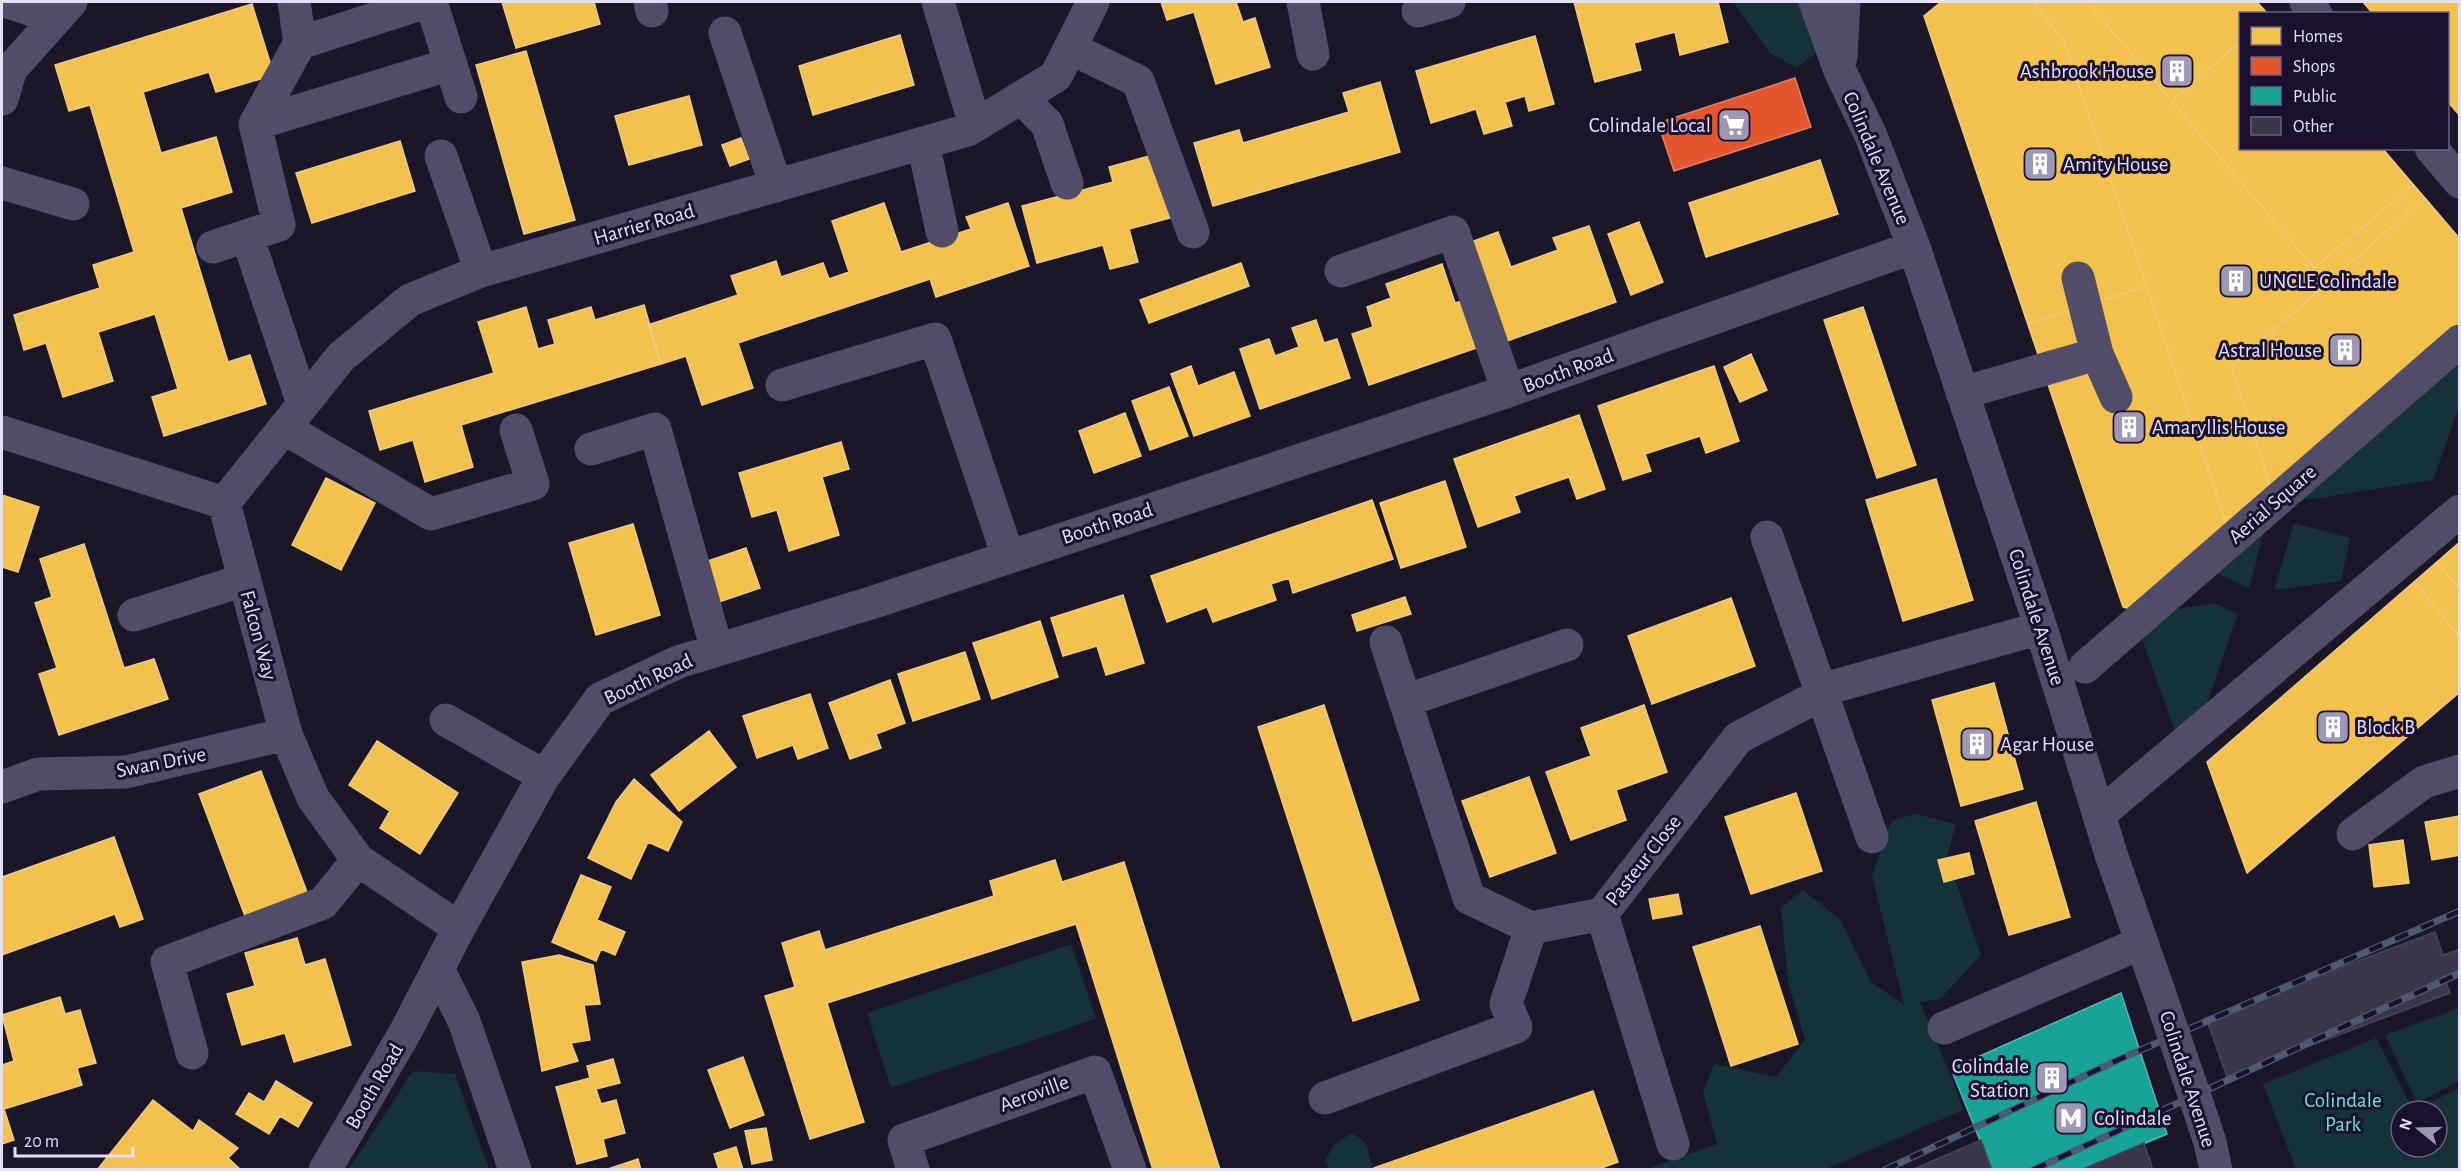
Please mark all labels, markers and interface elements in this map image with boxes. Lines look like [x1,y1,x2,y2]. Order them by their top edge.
legend [2239,12,2449,150]
text: Homes [2293,28,2343,46]
building icon: Ashbrook House [2159,53,2195,89]
text: Shops [2293,58,2335,76]
place label: Ashbrook House [2020,61,2154,82]
text: Public [2293,88,2336,106]
street label: Colindale Avenue [1839,89,1914,228]
supermarket icon: Colindale Local [1716,107,1752,143]
place label: Colindale Local [1589,115,1711,136]
text: Other [2293,118,2334,136]
building icon: Amity House [2022,146,2058,182]
place label: Amity House [2063,154,2168,175]
street label: Harrier Road [591,200,697,249]
building icon: UNCLE Colindale [2218,263,2254,299]
place label: UNCLE Colindale [2259,271,2397,292]
building icon: Astral House [2327,332,2363,368]
place label: Astral House [2218,340,2322,361]
street label: Booth Road [1520,344,1616,397]
building icon: Amaryllis House [2111,409,2147,445]
place label: Amaryllis House [2152,417,2285,438]
street label: Aerial Square [2224,461,2320,548]
street label: Booth Road [1059,499,1155,548]
street label: Colindale Avenue [2005,546,2068,688]
street label: Falcon Way [236,588,281,682]
street label: Booth Road [601,650,696,709]
building icon: Block B [2315,709,2351,745]
place label: Block B [2356,717,2415,738]
building icon: Agar House [1959,726,1995,762]
place label: Agar House [2000,734,2094,755]
street label: Swan Drive [115,744,208,781]
street label: Pasteur Close [1602,811,1685,910]
street label: Colindale Avenue [2156,1008,2219,1150]
street label: Booth Road [342,1040,407,1132]
place label: Colindale Station [1952,1056,2029,1101]
building icon: Colindale Station [2034,1060,2070,1096]
street label: Aeroville [997,1071,1072,1116]
park label: Colindale Park [2304,1090,2382,1135]
north arrow [2389,1099,2449,1159]
metro station icon: Colindale [2053,1100,2089,1136]
place label: Colindale [2094,1108,2171,1129]
text: N [2396,1117,2415,1132]
scale bar [15,1120,134,1158]
text: 20 m [24,1133,59,1151]

